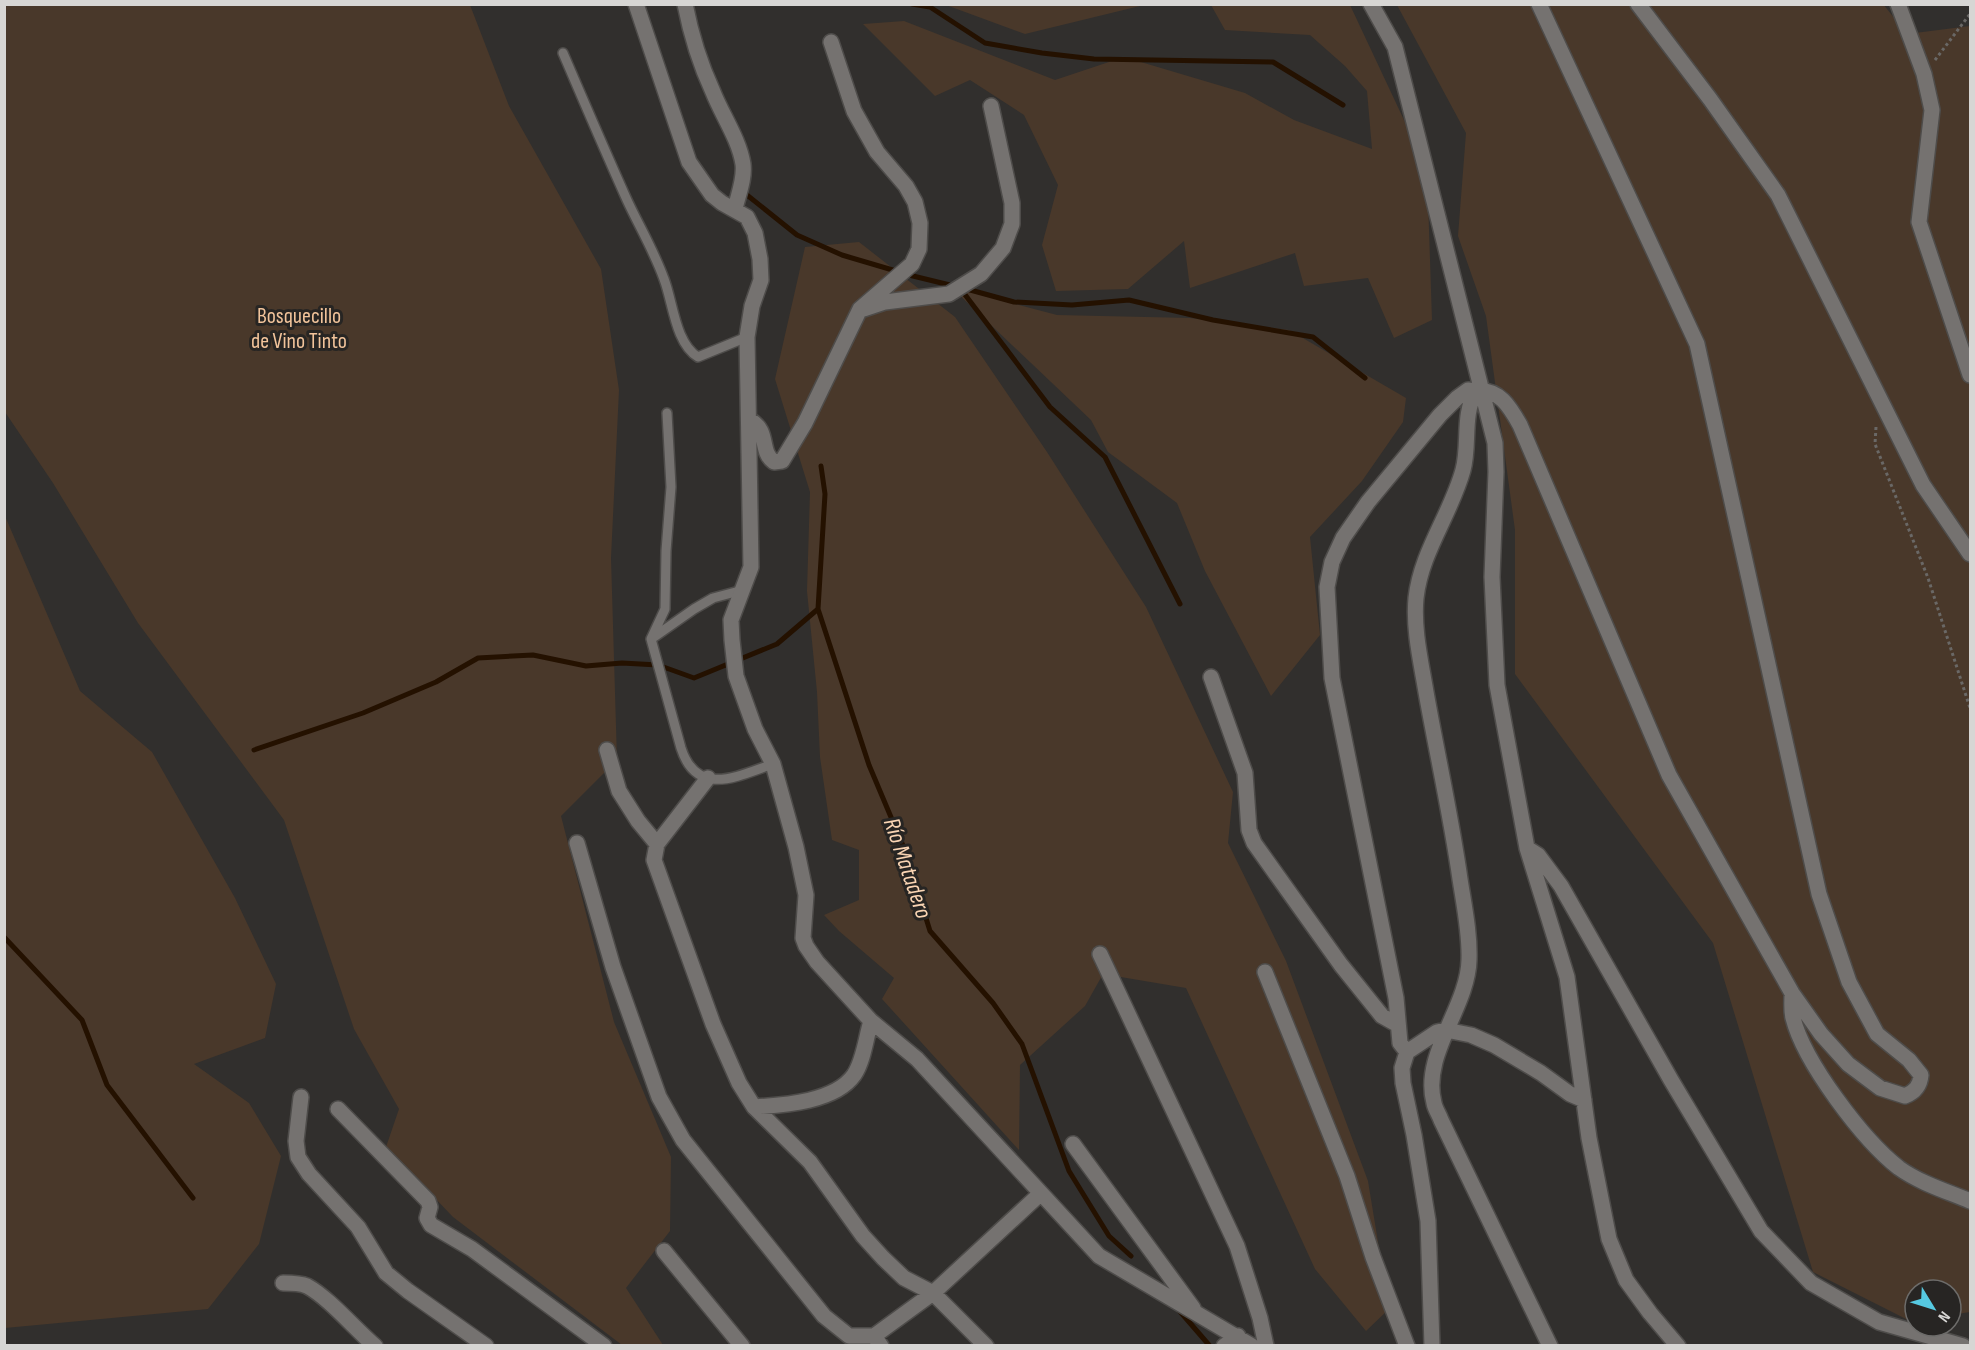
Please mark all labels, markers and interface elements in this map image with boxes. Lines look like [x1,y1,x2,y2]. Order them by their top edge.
park label: Bosquecillo de Vino Tinto [251,303,347,355]
water label: Río Matadero [877,814,938,923]
north arrow [1903,1278,1963,1338]
text: N [1934,1307,1954,1326]

